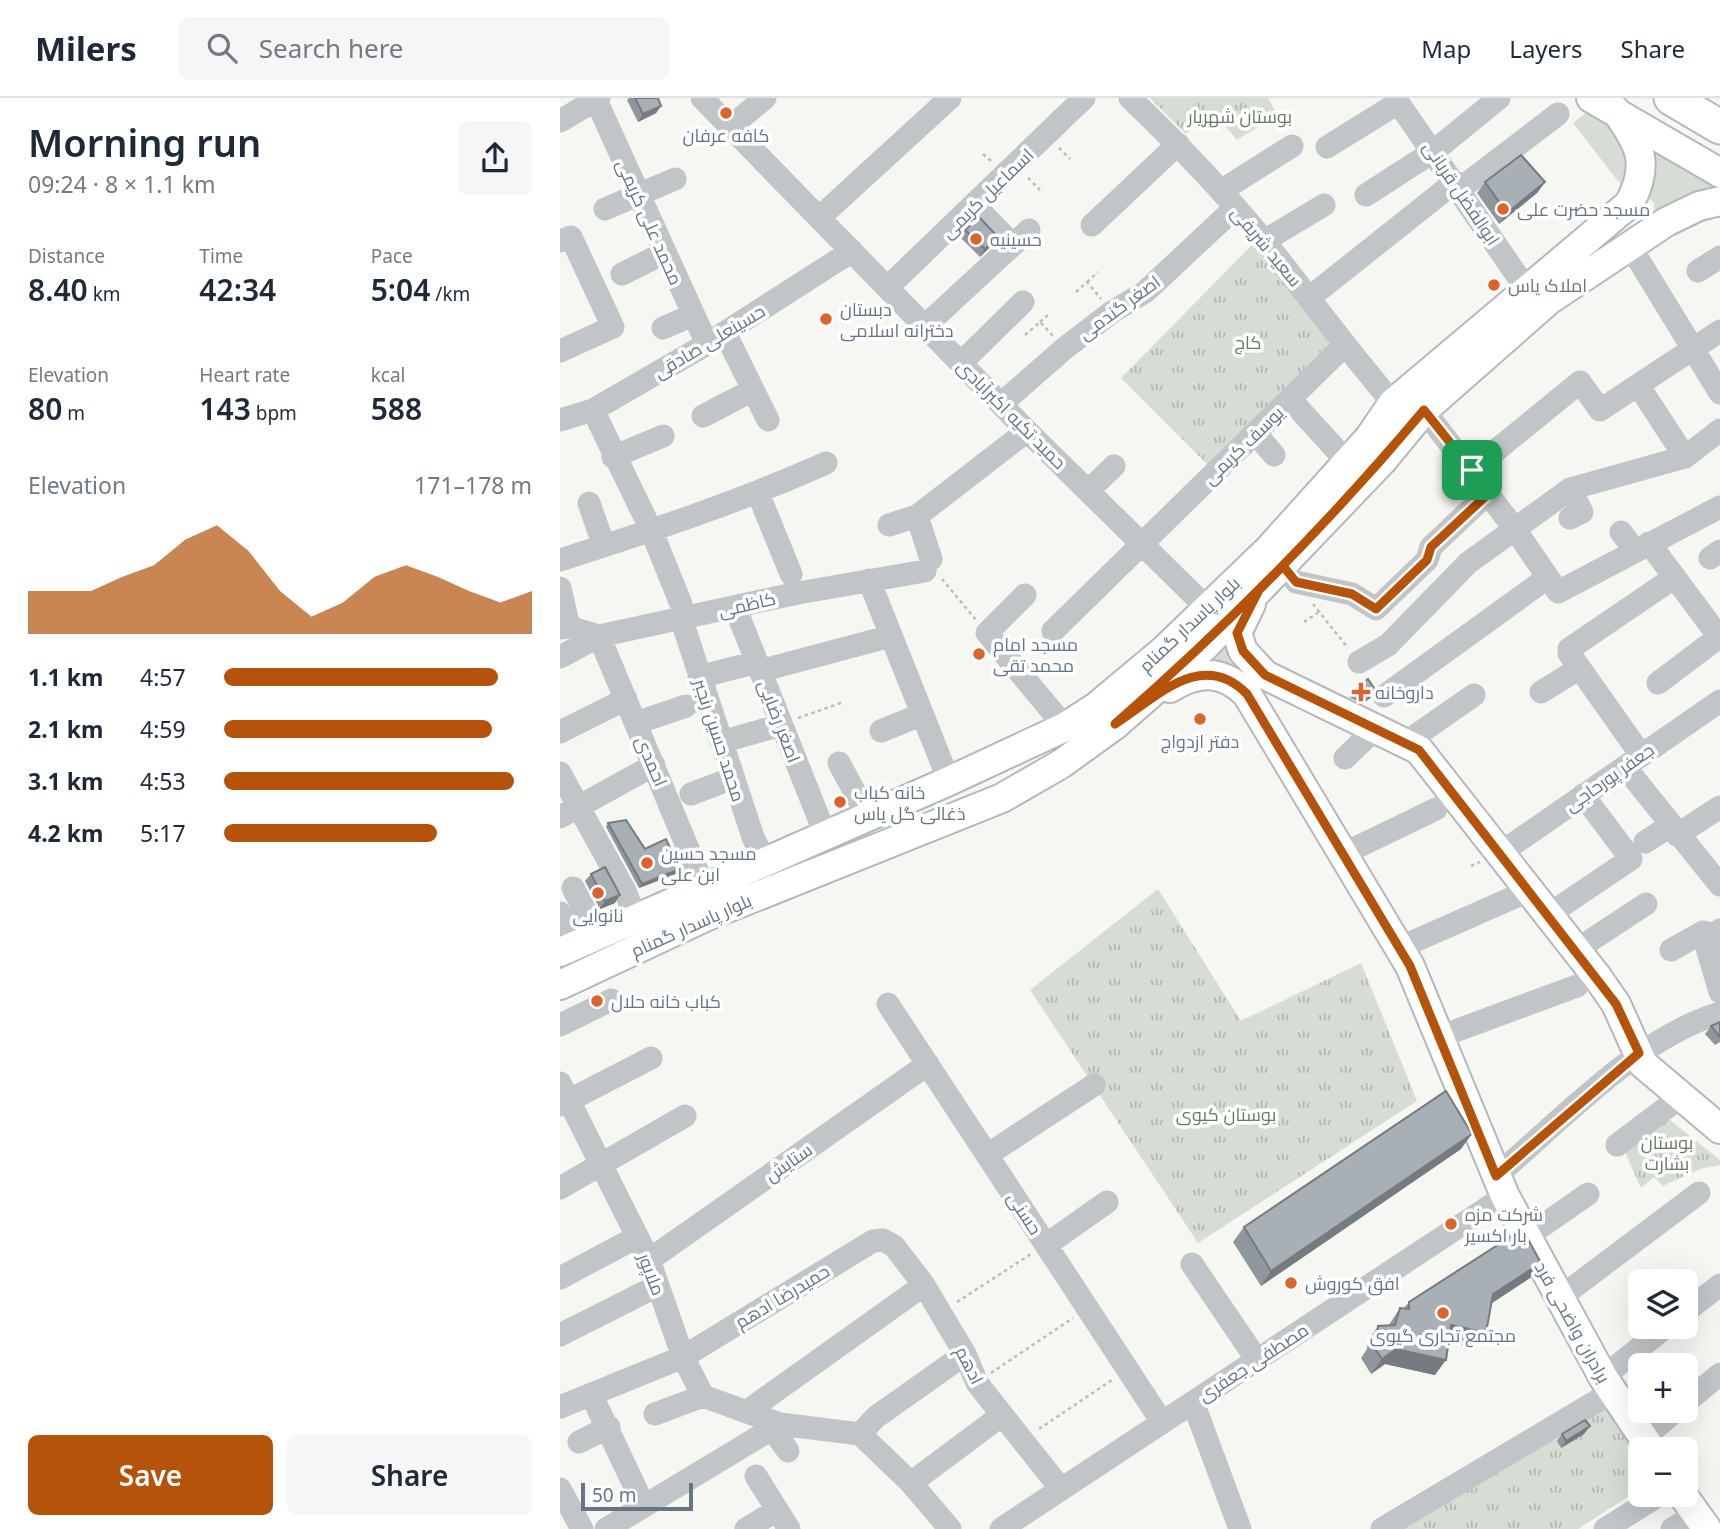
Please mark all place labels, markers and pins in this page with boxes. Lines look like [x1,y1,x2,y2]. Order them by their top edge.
marker: کافه عرفان [718,105,734,121]
place label: کافه عرفان [683,123,769,147]
place label: مسجد حضرت علی [1517,197,1650,221]
marker: مسجد حضرت علی [1495,201,1511,217]
place label: حسینیه [990,227,1042,251]
marker: حسینیه [968,231,984,247]
place label: املاک یاس [1508,273,1587,297]
marker: املاک یاس [1486,277,1502,293]
place label: دبستان دخترانه اسلامی [840,297,953,342]
marker: دبستان دخترانه اسلامی [818,311,834,327]
pin [1442,440,1502,500]
place label: مسجد امام محمد تقی [993,632,1078,677]
marker: مسجد امام محمد تقی [971,646,987,662]
place label: داروخانه [1375,680,1434,704]
marker: داروخانه [1353,684,1369,700]
marker: دفتر ازدواج [1192,711,1208,727]
place label: دفتر ازدواج [1161,729,1239,754]
place label: خانه کباب ذغالی گل یاس [854,780,966,825]
marker: خانه کباب ذغالی گل یاس [832,794,848,810]
place label: مسجد حسین ابن علی [661,841,757,886]
marker: مسجد حسین ابن علی [639,855,655,871]
marker: نانوایی [590,885,606,901]
place label: نانوایی [573,903,623,927]
place label: کباب خانه حلال [611,989,721,1013]
marker: کباب خانه حلال [589,993,605,1009]
place label: شرکت مزه بار اکسیر [1464,1202,1543,1247]
marker: شرکت مزه بار اکسیر [1443,1216,1459,1232]
place label: افق کوروش [1305,1271,1400,1296]
marker: افق کوروش [1283,1275,1299,1291]
marker: مجتمع تجاری گیوی [1435,1305,1451,1321]
place label: مجتمع تجاری گیوی [1370,1323,1516,1348]

